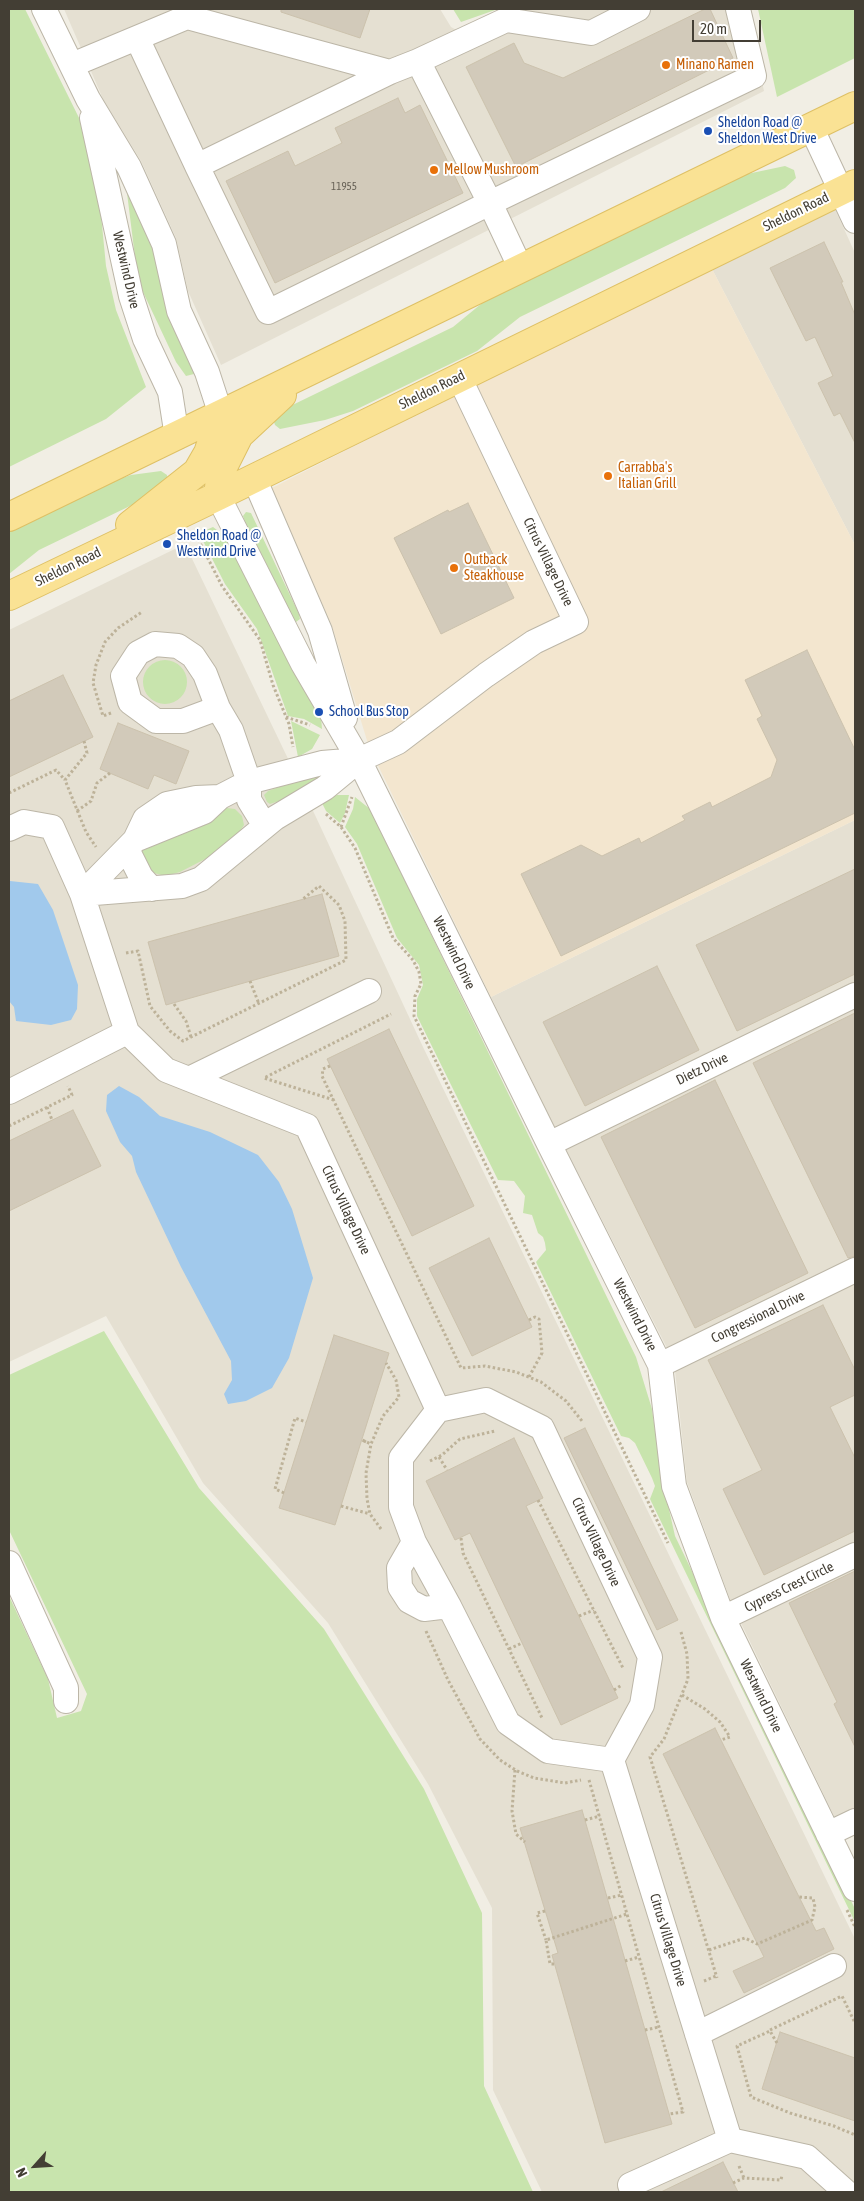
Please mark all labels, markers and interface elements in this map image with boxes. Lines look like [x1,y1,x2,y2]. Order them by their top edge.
scale bar [694,10,763,42]
text: 20 m [700,20,727,37]
place label: Minano Ramen [676,57,754,73]
marker: Minano Ramen [660,59,672,71]
place label: Sheldon Road @ Sheldon West Drive [718,115,817,148]
marker: Sheldon Road @ Sheldon West Drive [702,125,714,137]
place label: Mellow Mushroom [444,162,539,178]
marker: Mellow Mushroom [428,164,440,176]
house number: 11955 [331,180,357,194]
street label: Sheldon Road [760,189,832,235]
street label: Westwind Drive [109,230,143,310]
street label: Sheldon Road [396,367,468,413]
place label: Carrabba's Italian Grill [618,460,676,492]
marker: Carrabba's Italian Grill [602,470,614,482]
street label: Citrus Village Drive [519,515,577,609]
place label: Sheldon Road @ Westwind Drive [177,528,261,560]
marker: Sheldon Road @ Westwind Drive [161,538,173,550]
street label: Sheldon Road [32,544,104,590]
place label: Outback Steakhouse [464,552,524,584]
marker: Outback Steakhouse [448,562,460,574]
place label: School Bus Stop [329,704,409,720]
marker: School Bus Stop [313,706,325,718]
street label: Westwind Drive [429,914,479,992]
street label: Dietz Drive [673,1049,731,1089]
street label: Citrus Village Drive [318,1163,374,1257]
street label: Westwind Drive [610,1276,660,1354]
street label: Congressional Drive [708,1287,808,1347]
street label: Citrus Village Drive [568,1495,624,1589]
street label: Cypress Crest Circle [742,1558,836,1616]
street label: Westwind Drive [736,1657,786,1735]
street label: Citrus Village Drive [646,1891,690,1989]
north arrow [10,2141,60,2191]
text: N [13,2165,31,2180]

